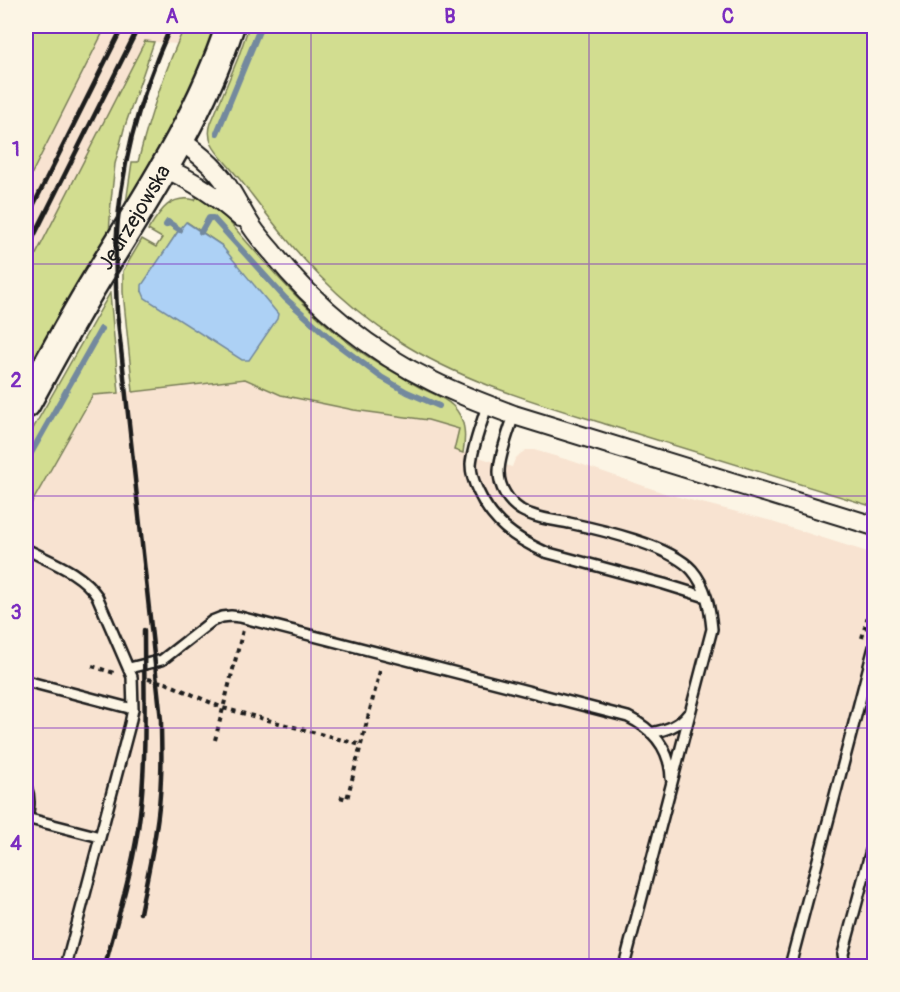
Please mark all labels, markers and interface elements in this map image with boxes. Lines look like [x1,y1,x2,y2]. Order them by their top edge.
text: A [166,4,179,29]
text: B [444,4,456,29]
text: C [722,4,734,29]
text: 1 [12,137,20,162]
street label: Jędrzejowska [92,160,177,275]
text: 2 [10,368,22,393]
text: 3 [10,600,22,625]
text: 4 [10,831,22,856]

